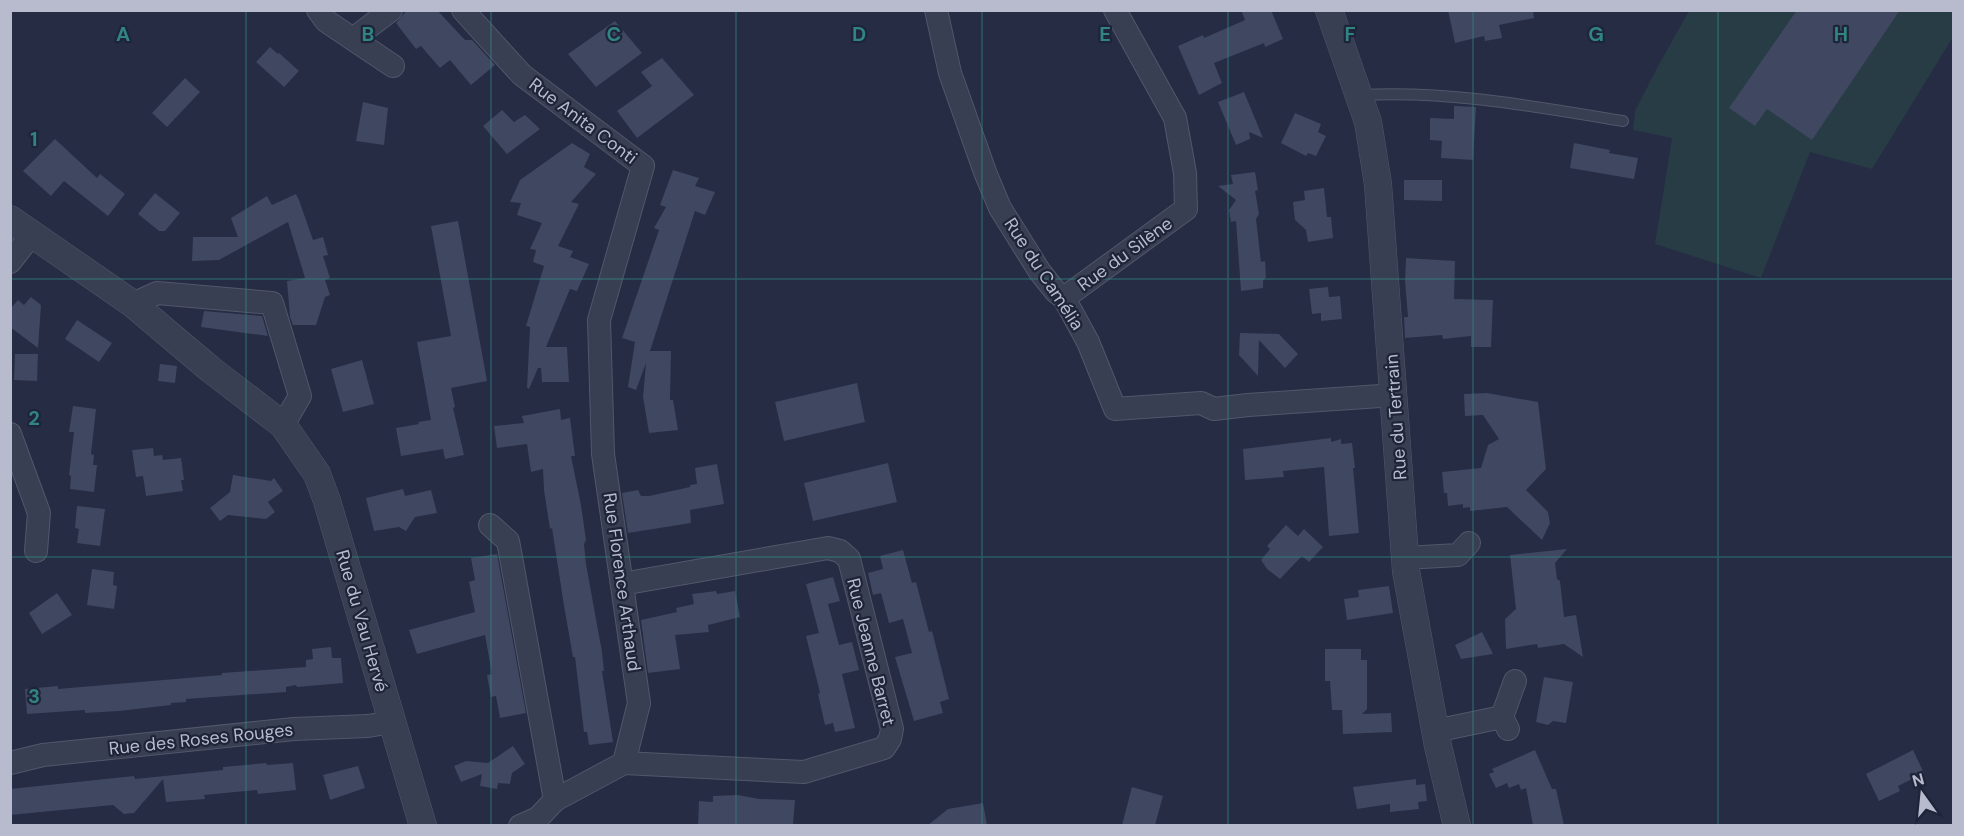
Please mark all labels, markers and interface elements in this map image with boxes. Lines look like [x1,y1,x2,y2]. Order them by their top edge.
text: A [116,21,130,47]
text: B [362,21,374,47]
text: C [607,21,621,47]
text: D [852,21,866,47]
text: E [1099,21,1111,47]
text: F [1344,21,1356,47]
text: G [1588,21,1604,47]
text: H [1834,21,1848,47]
street label: Rue Anita Conti [524,72,642,170]
text: 1 [30,126,38,152]
street label: Rue du Silène [1073,211,1177,297]
street label: Rue du Camélia [999,213,1089,335]
street label: Rue du Tertrain [1380,353,1412,481]
text: 2 [28,405,40,431]
street label: Rue Florence Arthaud [598,491,646,673]
street label: Rue du Vau Hervé [330,547,394,695]
street label: Rue Jeanne Barret [841,576,901,728]
text: 3 [28,683,40,709]
street label: Rue des Roses Rouges [108,717,294,761]
north arrow [1892,764,1952,824]
text: N [1910,768,1927,792]

